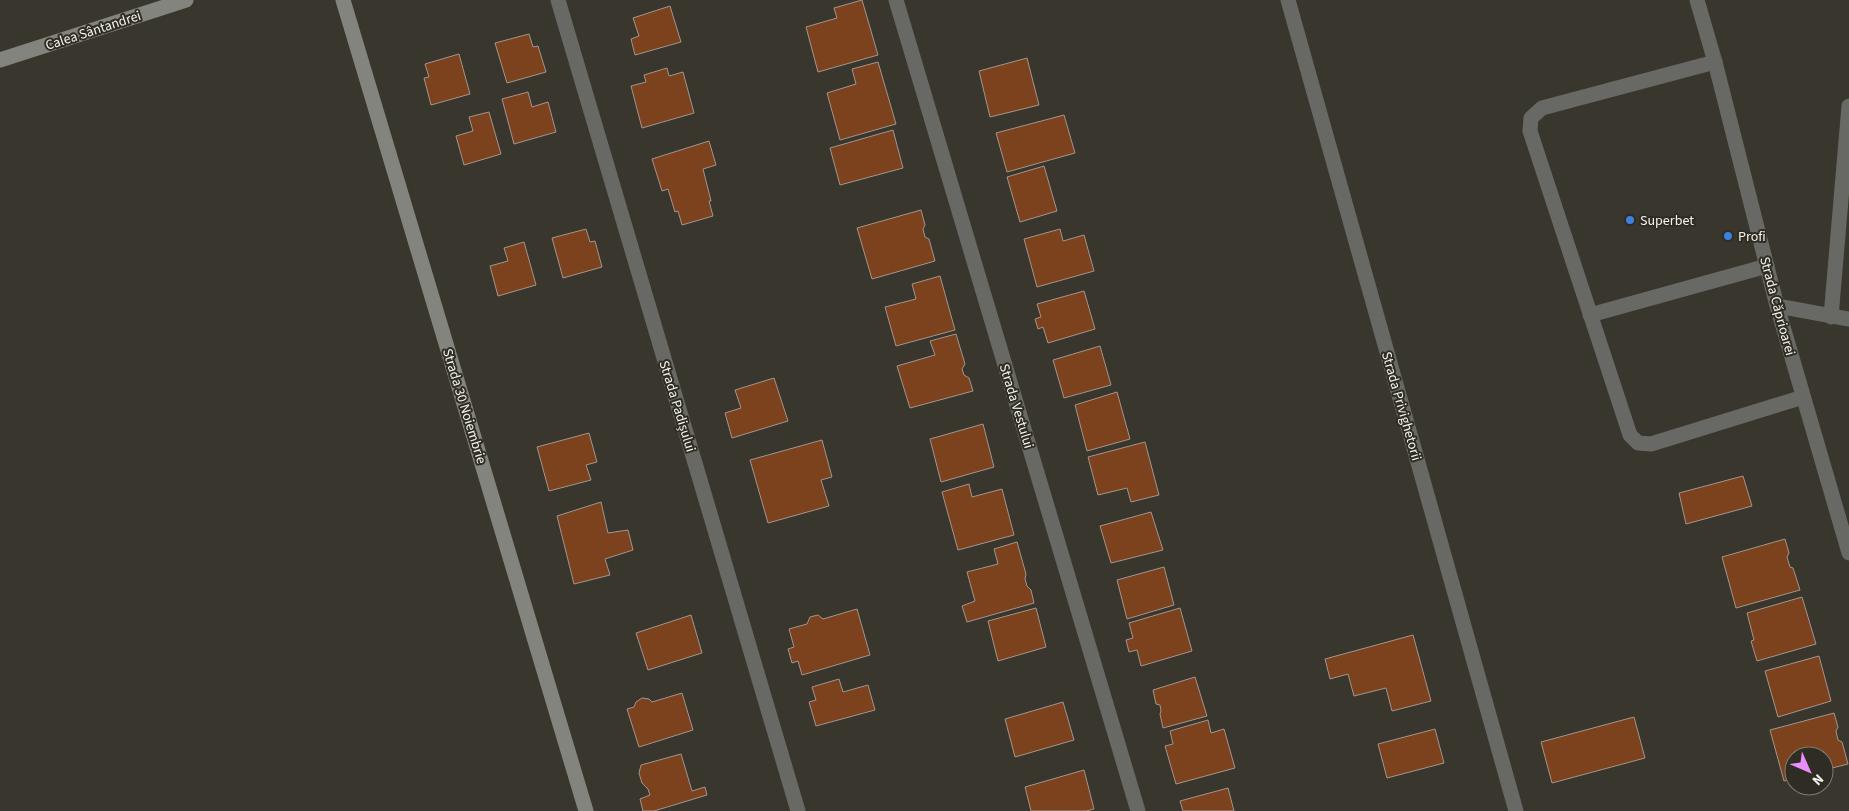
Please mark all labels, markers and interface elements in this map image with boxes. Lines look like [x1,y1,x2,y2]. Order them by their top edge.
street label: Calea Sântandrei [43,6,144,56]
place label: Superbet [1640,211,1694,231]
marker: Superbet [1624,214,1636,226]
place label: Profi [1738,227,1766,247]
marker: Profi [1722,230,1734,242]
street label: Strada Căprioarei [1754,255,1800,358]
street label: Strada 30 Noiembrie [437,346,491,466]
street label: Strada Privighetorii [1376,349,1426,463]
street label: Strada Padișului [654,358,700,455]
street label: Strada Vestului [994,361,1038,451]
north arrow [1784,746,1834,796]
text: N [1807,769,1828,790]

